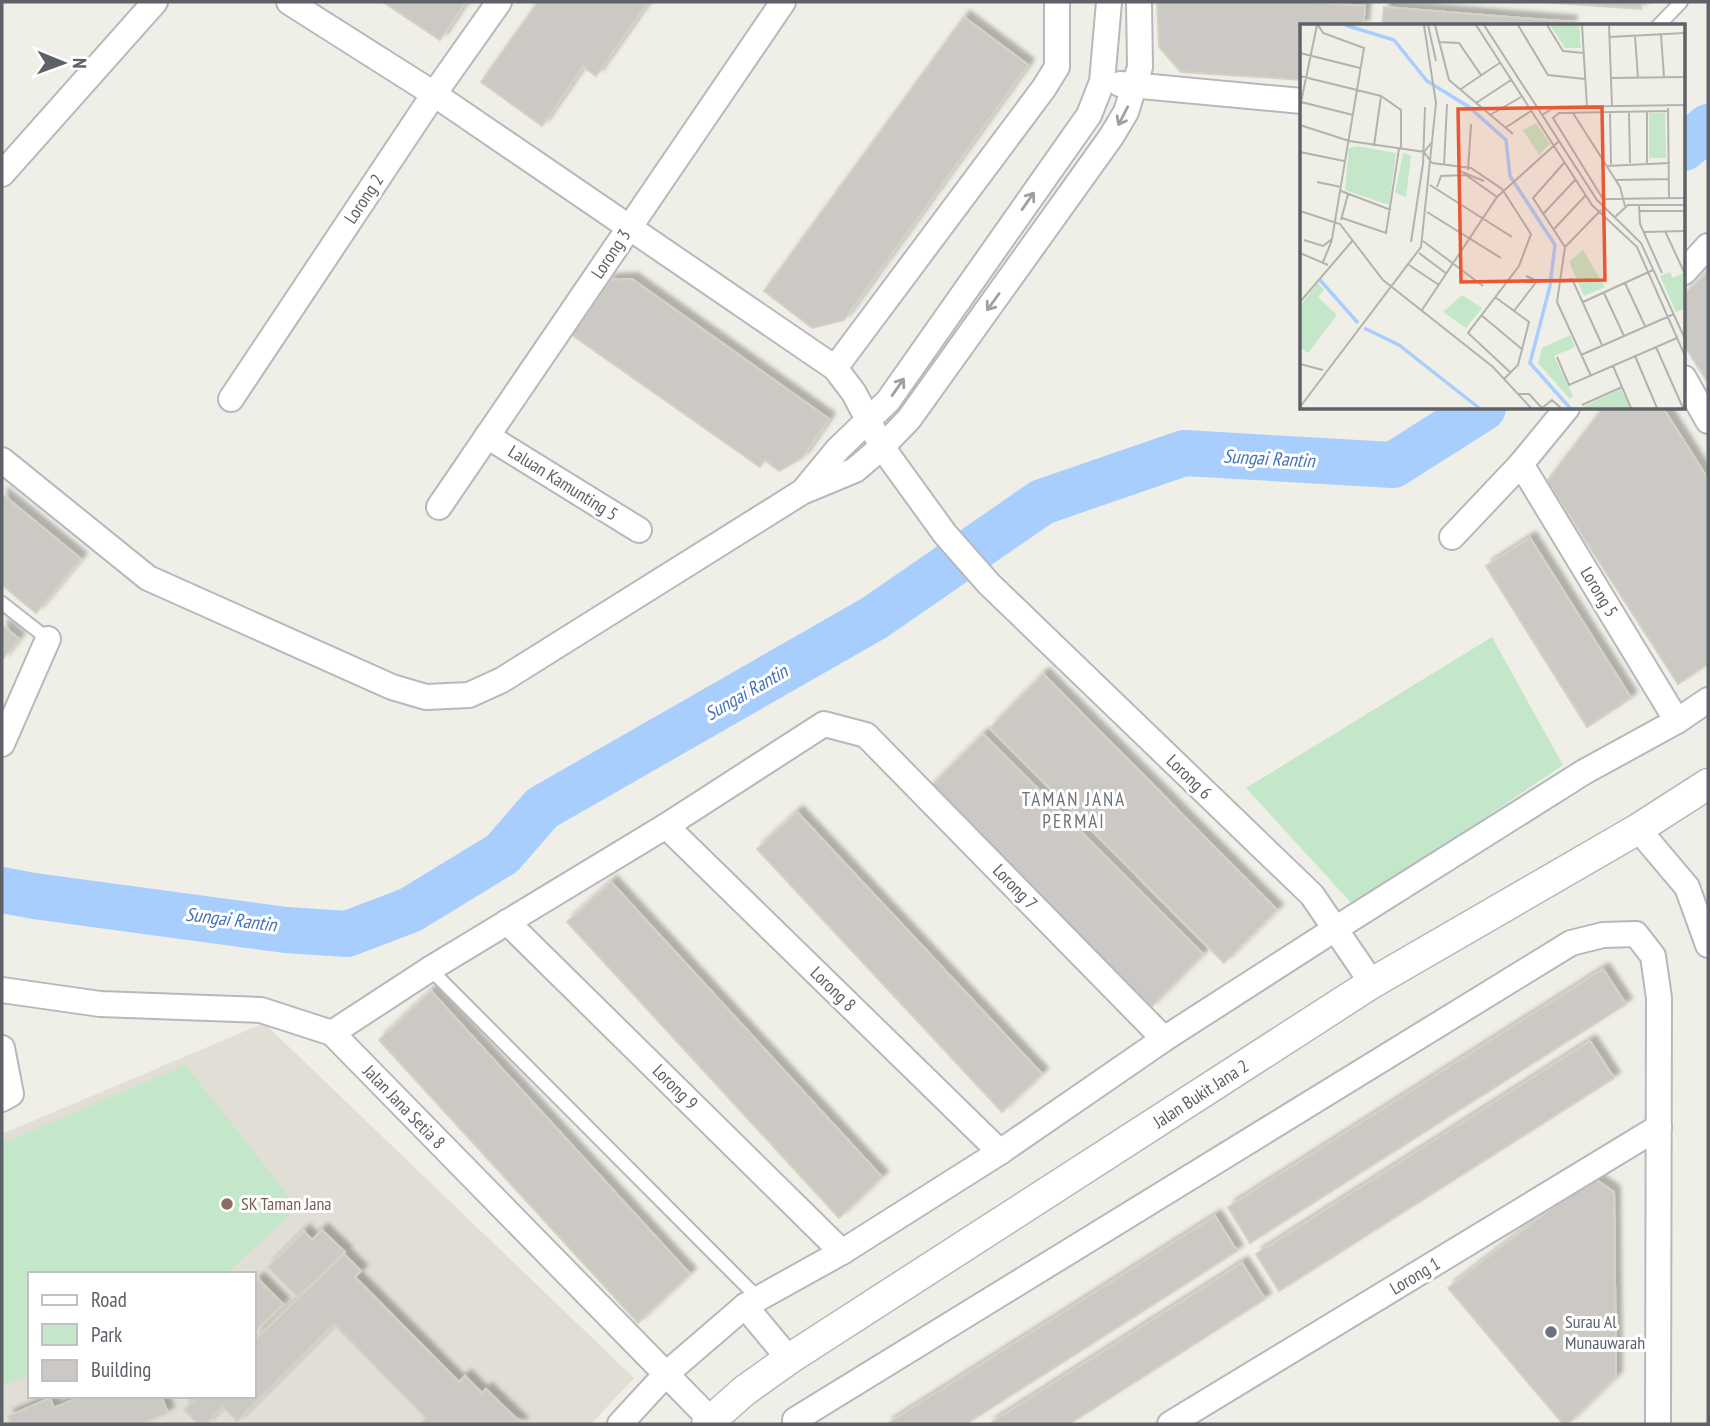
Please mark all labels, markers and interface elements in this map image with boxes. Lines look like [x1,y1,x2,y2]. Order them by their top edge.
inset map [1300,24,1686,410]
north arrow [28,28,98,98]
text: N [68,58,92,69]
one-way arrow [1115,105,1129,126]
street label: Lorong 2 [339,170,388,228]
one-way arrow [1021,192,1035,211]
street label: Lorong 3 [586,225,635,283]
one-way arrow [986,293,1001,312]
one-way arrow [890,378,905,397]
street label: Laluan Kamunting 5 [504,440,622,525]
water label: Sungai Rantin [1223,444,1317,472]
street label: Lorong 5 [1575,562,1623,621]
water label: Sungai Rantin [700,658,793,725]
street label: Lorong 6 [1162,749,1217,804]
district label: TAMAN JANA PERMAI [1022,787,1126,833]
street label: Lorong 7 [988,859,1043,914]
water label: Sungai Rantin [184,902,279,937]
street label: Lorong 8 [806,961,861,1016]
street label: Jalan Bukit Jana 2 [1148,1054,1253,1133]
street label: Jalan Jana Setia 8 [358,1059,450,1154]
street label: Lorong 9 [648,1059,703,1114]
place label: SK Taman Jana [241,1192,332,1215]
marker: SK Taman Jana [219,1196,235,1212]
street label: Lorong 1 [1385,1252,1444,1300]
legend [28,1272,256,1398]
text: Road [91,1286,127,1313]
place label: Surau Al Munauwarah [1565,1310,1645,1354]
text: Park [91,1321,122,1348]
marker: Surau Al Munauwarah [1543,1324,1559,1340]
text: Building [91,1356,151,1383]

